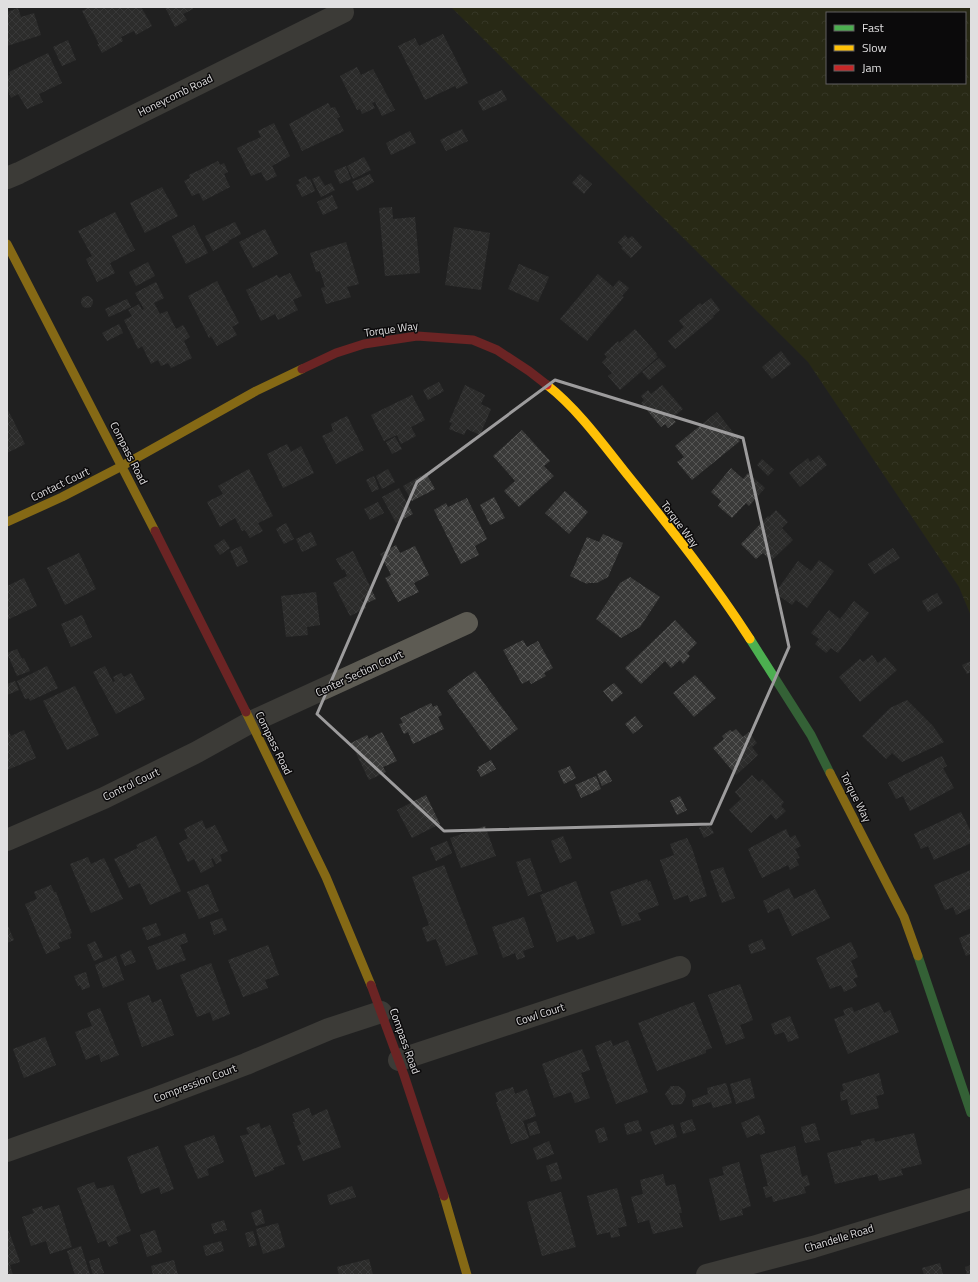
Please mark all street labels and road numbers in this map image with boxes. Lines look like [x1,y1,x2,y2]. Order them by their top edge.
street label: Honeycomb Road [135,70,215,120]
street label: Torque Way [363,317,420,341]
street label: Compass Road [106,419,152,487]
street label: Contact Court [28,463,92,505]
street label: Torque Way [657,498,703,551]
street label: Center Section Court [313,646,405,700]
street label: Compass Road [252,709,296,778]
street label: Control Court [100,763,162,805]
street label: Torque Way [837,769,876,825]
street label: Cowl Court [514,999,566,1029]
street label: Compass Road [386,1006,424,1076]
street label: Compression Court [151,1060,239,1106]
street label: Chandelle Road [802,1220,876,1256]

